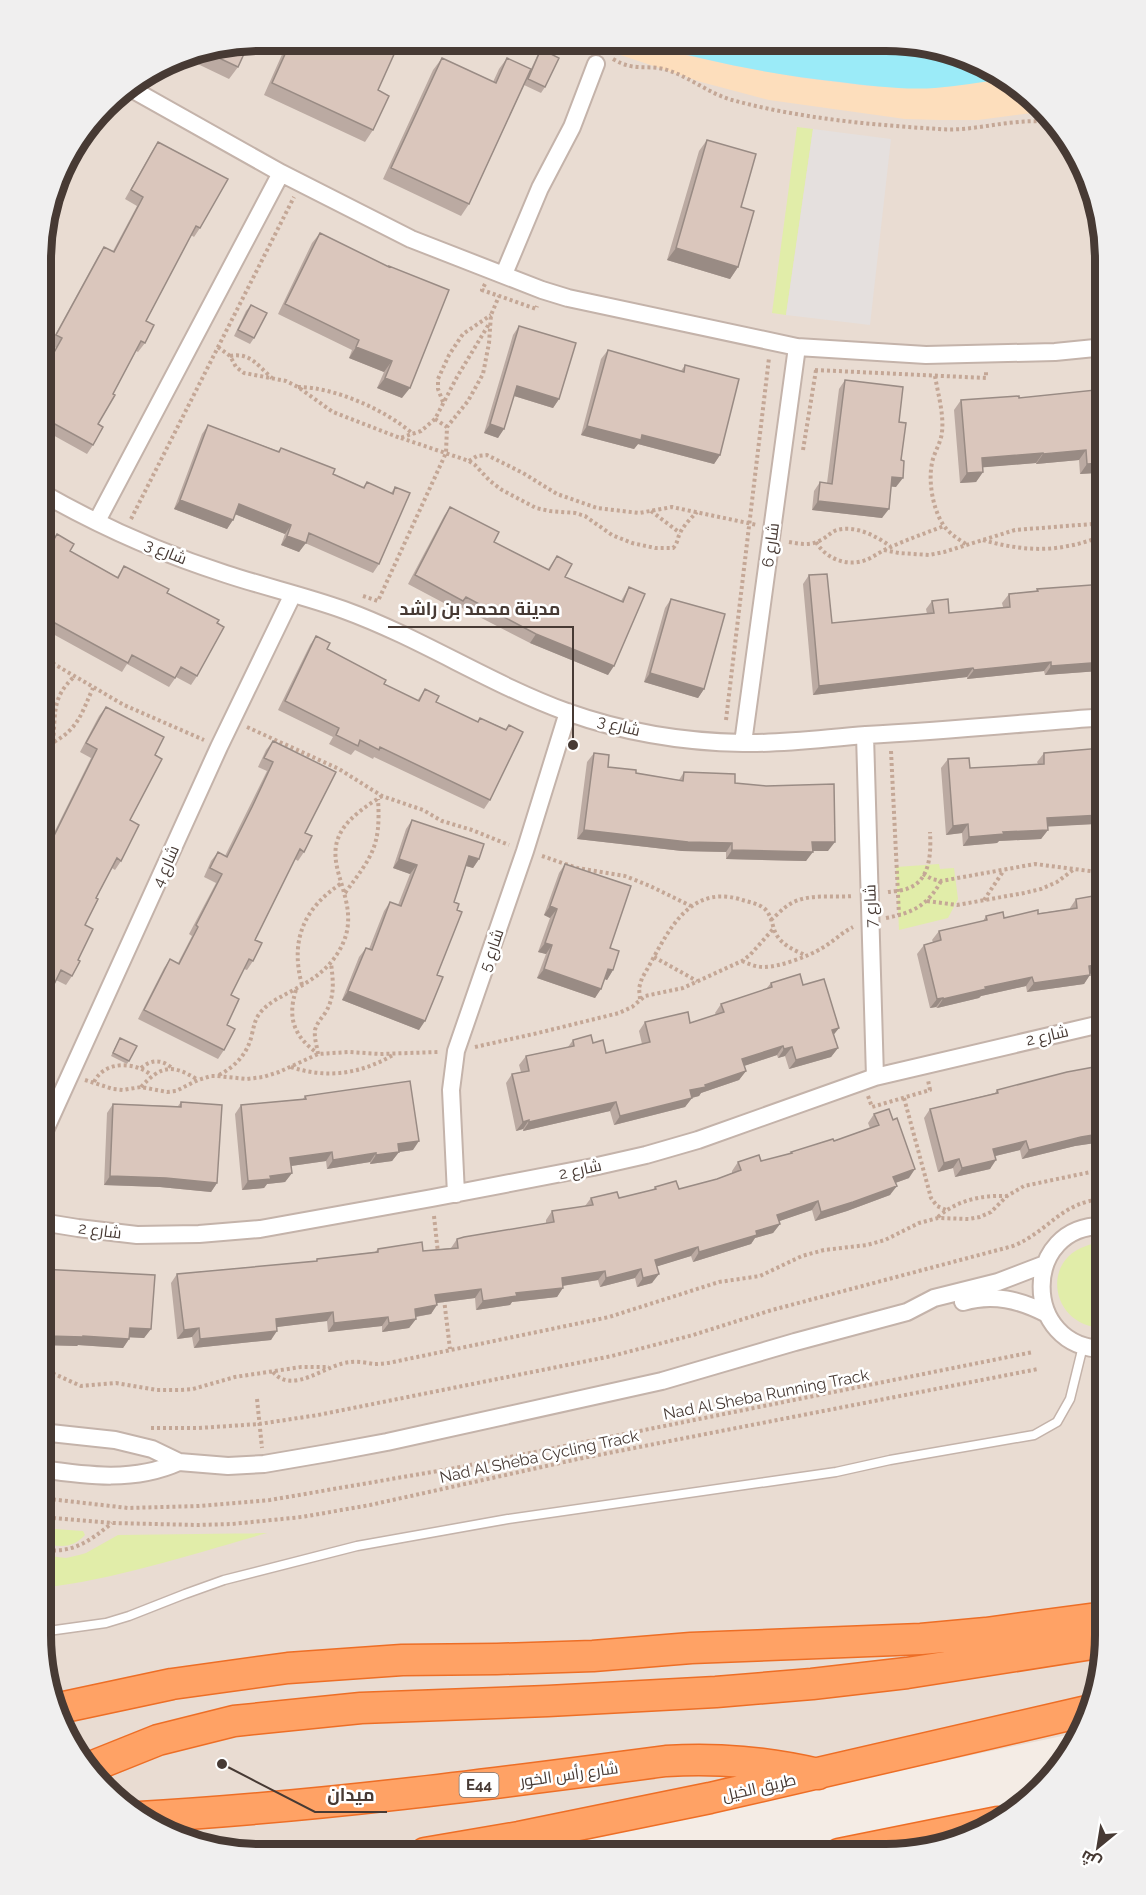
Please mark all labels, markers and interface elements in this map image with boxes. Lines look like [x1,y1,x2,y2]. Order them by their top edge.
street label: شارع 6 [758,522,785,569]
street label: شارع 3 [141,534,190,570]
callout: مدينة محمد بن راشد [388,591,573,627]
text: مدينة محمد بن راشد [400,598,560,620]
street label: شارع 3 [595,711,642,742]
street label: شارع 4 [148,842,185,891]
street label: شارع 7 [860,884,883,928]
street label: شارع 5 [475,926,509,975]
street label: شارع 2 [1024,1021,1071,1052]
street label: شارع 2 [557,1156,604,1185]
street label: شارع 2 [77,1218,123,1245]
street label: Nad Al Sheba Running Track [662,1365,871,1424]
street label: Nad Al Sheba Cycling Track [438,1426,641,1487]
street label: شارع رأس الخور [518,1758,620,1793]
street label: طريق الخيل [720,1770,798,1806]
road number: E44 [460,1773,498,1797]
callout: ميدان [315,1776,387,1812]
text: ميدان [327,1784,375,1805]
north arrow [1068,1817,1128,1877]
text: ش [1077,1846,1104,1873]

